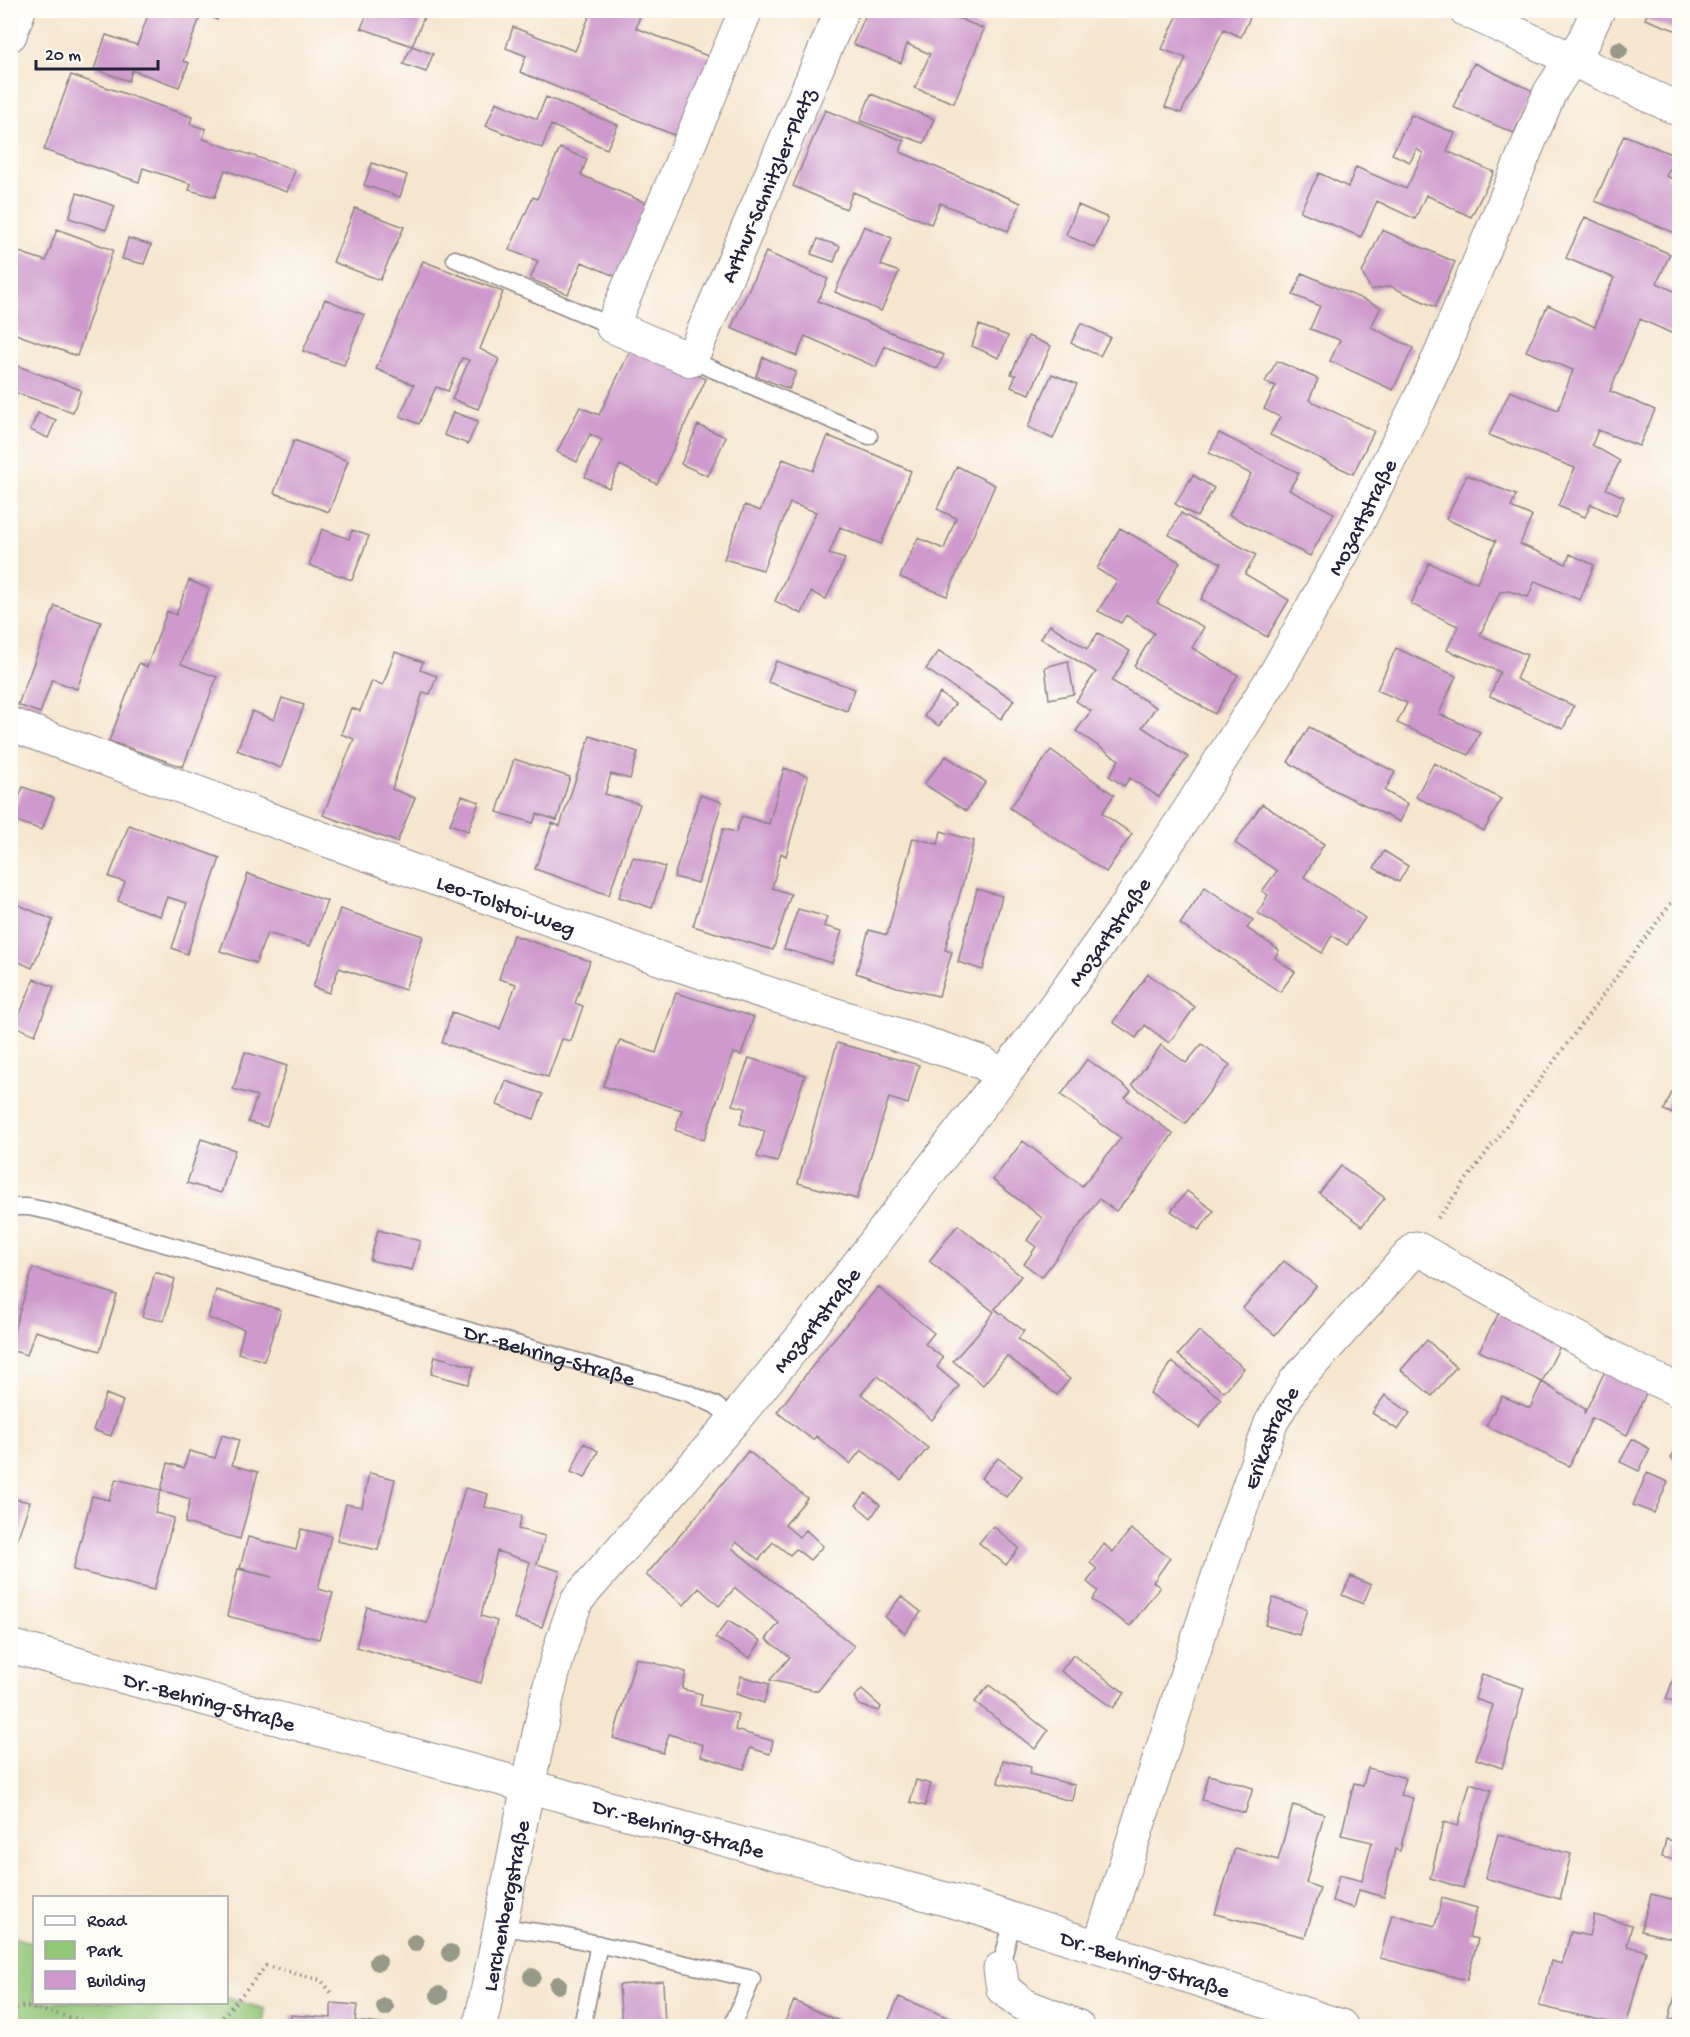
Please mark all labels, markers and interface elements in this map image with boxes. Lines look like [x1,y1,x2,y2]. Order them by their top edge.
scale bar [36,33,158,71]
text: 20 m [45,46,81,67]
street label: Arthur-Schnitzler-Platz [717,84,824,288]
street label: Mozartstraße [1324,455,1405,581]
street label: Leo-Tolstoi-Weg [432,871,578,944]
street label: Mozartstraße [1064,873,1159,993]
street label: Mozartstraße [769,1263,869,1380]
street label: Dr.-Behring-Straße [458,1320,638,1394]
street label: Erikastraße [1240,1382,1307,1493]
street label: Dr.-Behring-Straße [118,1668,298,1740]
street label: Dr.-Behring-Straße [587,1795,767,1867]
street label: Lerchenbergstraße [479,1818,538,1994]
legend [33,1896,228,2004]
text: Road [87,1912,128,1933]
street label: Dr.-Behring-Straße [1054,1926,1233,2006]
text: Park [86,1942,123,1963]
text: Building [86,1972,146,1993]

